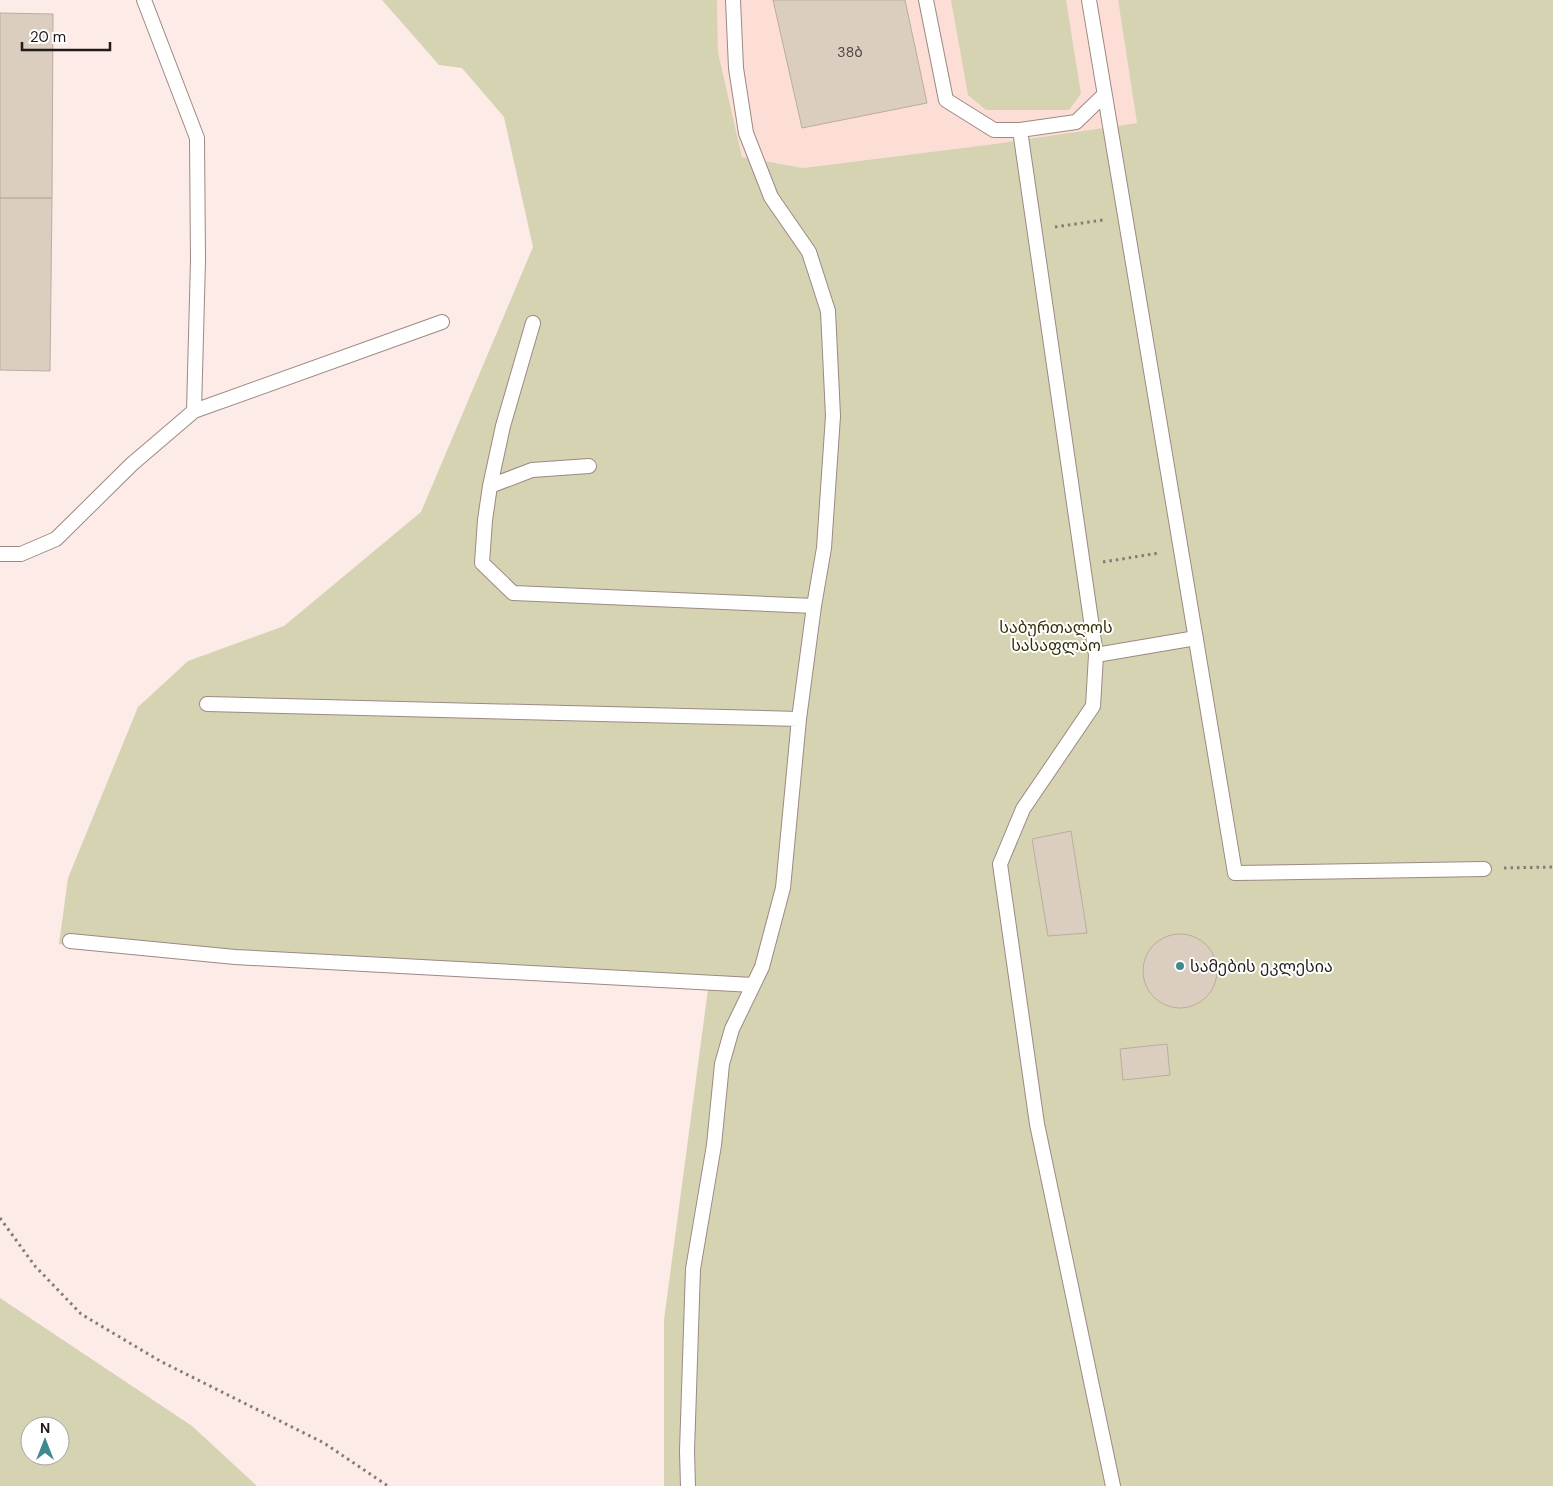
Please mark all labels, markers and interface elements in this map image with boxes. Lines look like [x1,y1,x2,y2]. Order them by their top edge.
scale bar [22,20,110,52]
text: 20 m [30,27,66,47]
house number: 38ბ [837,43,863,61]
park label: საბურთალოს სასაფლაო [999,617,1113,656]
place label: სამების ეკლესია [1190,956,1333,977]
marker: სამების ეკლესია [1174,960,1186,972]
north arrow [20,1416,70,1466]
text: N [40,1419,50,1437]

